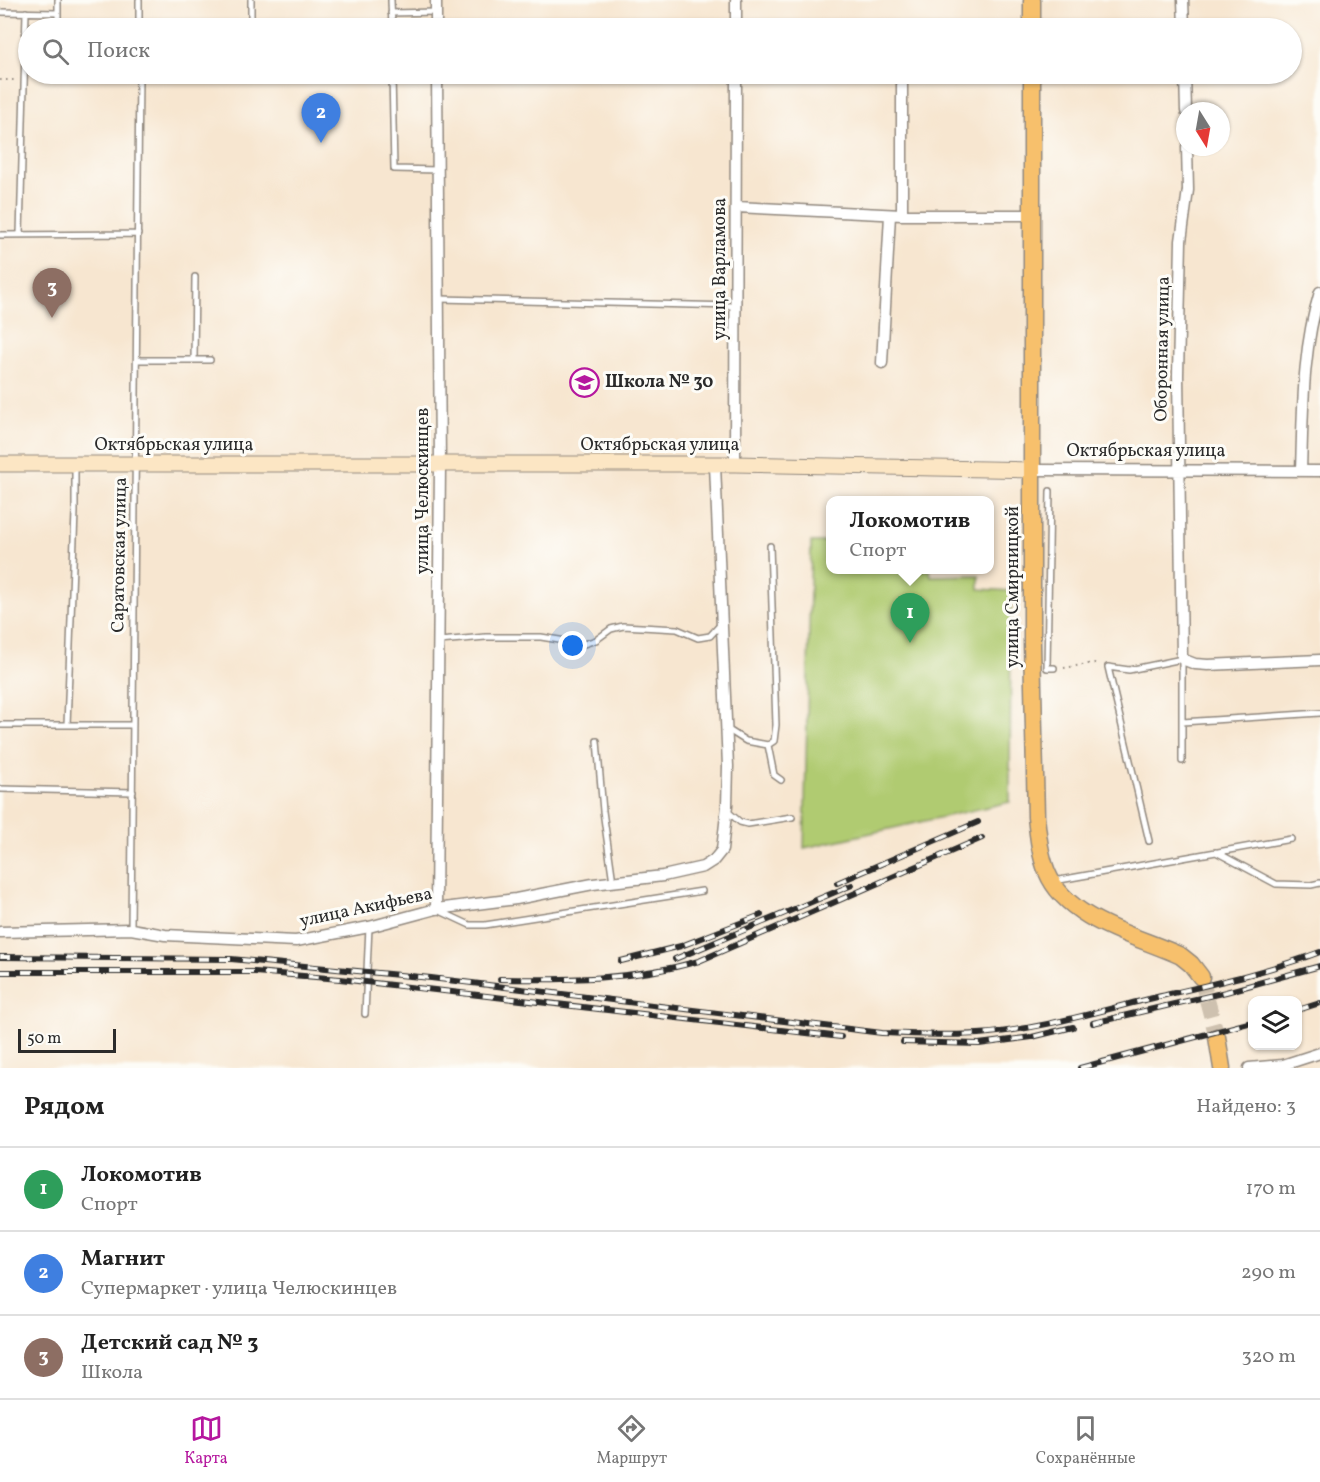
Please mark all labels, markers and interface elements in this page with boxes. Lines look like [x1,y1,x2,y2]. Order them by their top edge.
search box [18,18,1302,84]
icon: search [39,35,72,68]
text: Поиск [87,36,150,67]
pin: 2 [302,94,340,143]
north arrow [1176,102,1230,156]
street label: улица Варламова [708,198,733,340]
pin: 3 [32,268,72,318]
street label: Оборонная улица [1149,276,1177,422]
school or university icon: Школа № 30 [568,366,600,398]
place label: Школа № 30 [605,370,713,395]
street label: улица Челюскинцев [411,408,436,574]
street label: Октябрьская улица [95,433,253,458]
street label: Октябрьская улица [581,433,739,458]
street label: Октябрьская улица [1067,439,1225,464]
street label: Саратовская улица [106,477,134,633]
popup [826,496,994,574]
text: Локомотив [850,506,970,537]
street label: улица Смирницкой [1001,506,1026,668]
text: Спорт [850,537,906,565]
pin: 1 [890,594,930,643]
your location [558,631,587,660]
street label: улица Акифьева [297,882,435,934]
map controls [1248,996,1302,1050]
button: layers [1248,996,1302,1050]
scale bar [18,1026,116,1054]
text: 50 m [27,1028,61,1050]
text: Рядом [24,1089,104,1125]
text: Найдено: 3 [1196,1093,1296,1121]
text: Локомотив [81,1160,202,1191]
text: 1 [39,1175,48,1203]
text: 170 m [1246,1175,1296,1203]
text: Спорт [81,1191,138,1219]
text: Магнит [81,1244,165,1275]
text: 2 [38,1259,49,1287]
text: 290 m [1241,1259,1296,1287]
text: Супермаркет · улица Челюскинцев [81,1275,397,1303]
text: Детский сад № 3 [81,1328,258,1359]
text: 3 [38,1343,49,1371]
text: 320 m [1241,1343,1296,1371]
text: Школа [81,1359,143,1387]
tab: Карта [184,1412,228,1470]
tab: Маршрут [597,1412,667,1470]
tab: Сохранённые [1036,1412,1136,1470]

